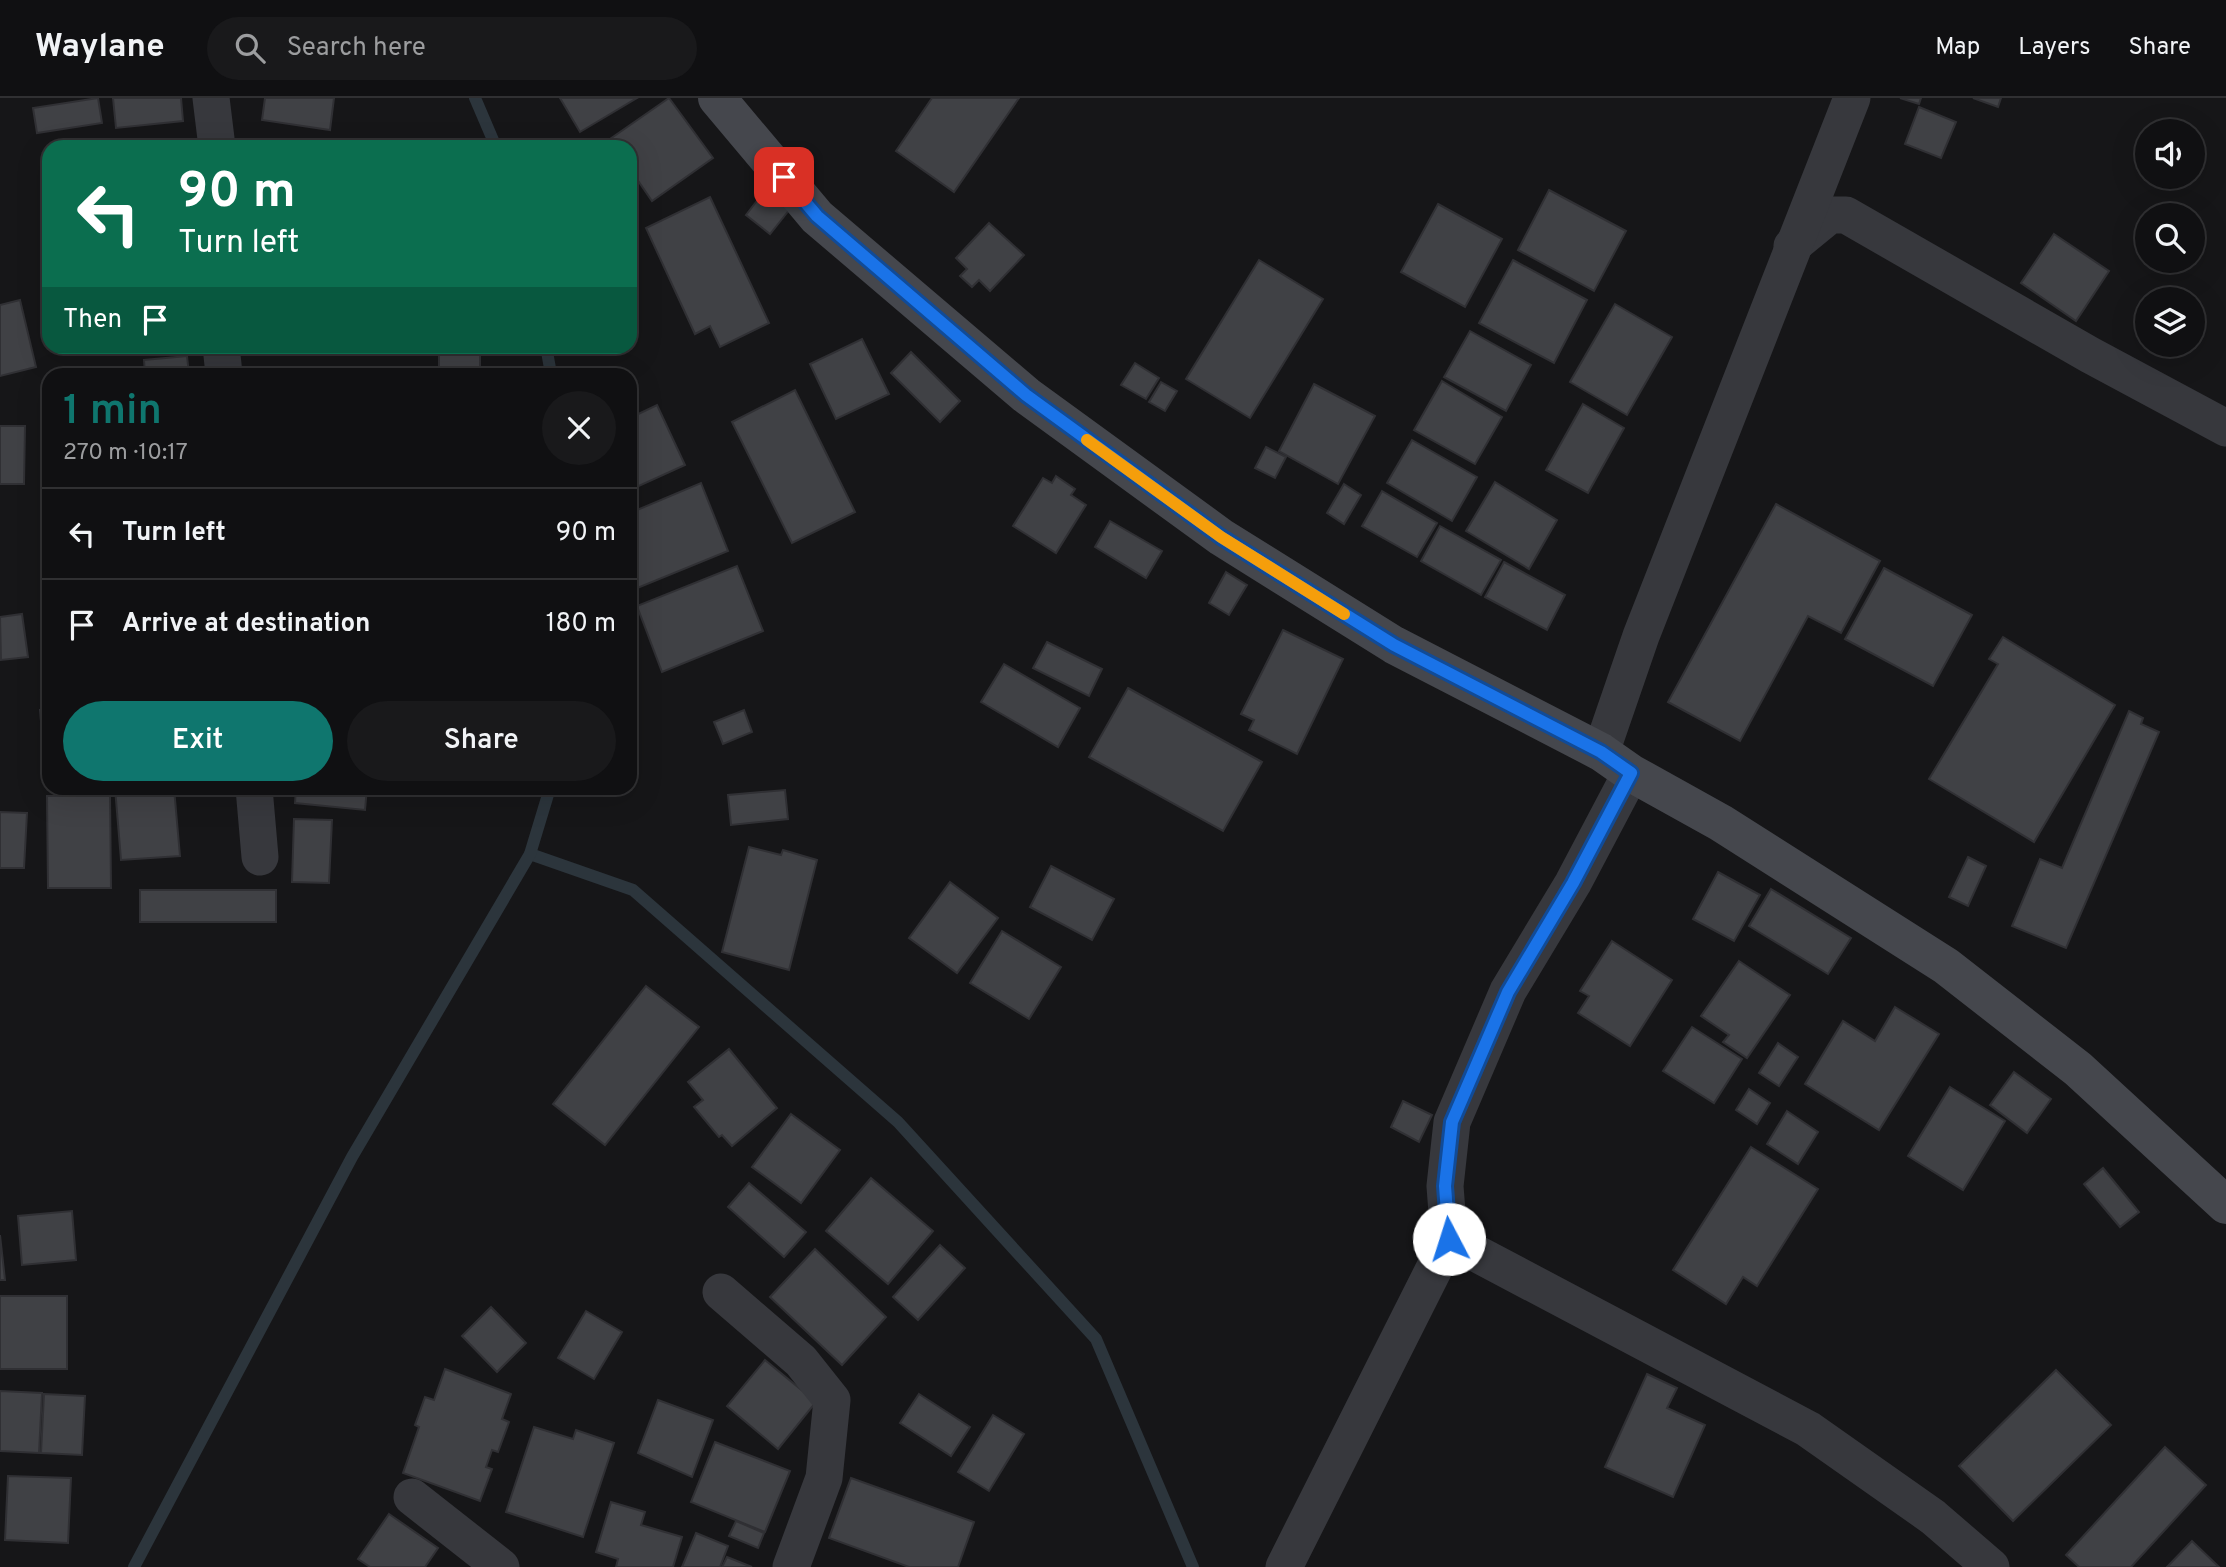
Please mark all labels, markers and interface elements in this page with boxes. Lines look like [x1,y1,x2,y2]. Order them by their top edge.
search box [207,17,697,80]
text: Waylane [35,27,165,69]
icon: search [231,29,269,67]
text: Search here [287,32,426,65]
text: Map [1935,33,1980,63]
text: Layers [2018,33,2090,63]
text: Share [2128,33,2191,63]
map controls [2135,119,2205,357]
button: sound [2135,119,2205,189]
pin [754,147,814,207]
icon: arrive [765,158,803,196]
text: 90 m [178,163,296,225]
icon: left [63,168,154,259]
button: search [2135,203,2205,273]
text: Turn left [178,224,299,264]
button: layers [2135,287,2205,357]
icon: arrive [136,301,174,339]
text: Then [63,304,122,337]
text: 1 min [63,386,162,439]
button: close [542,391,616,465]
text: 270 m · 10:17 [63,439,188,468]
icon: left [63,515,101,553]
text: Turn left [122,517,226,550]
text: 90 m [556,517,616,550]
icon: arrive [63,606,101,644]
text: Arrive at destination [122,608,370,641]
text: 180 m [546,608,616,641]
button: Exit [63,701,333,781]
button: Share [347,701,616,781]
position arrow [1412,1202,1486,1276]

